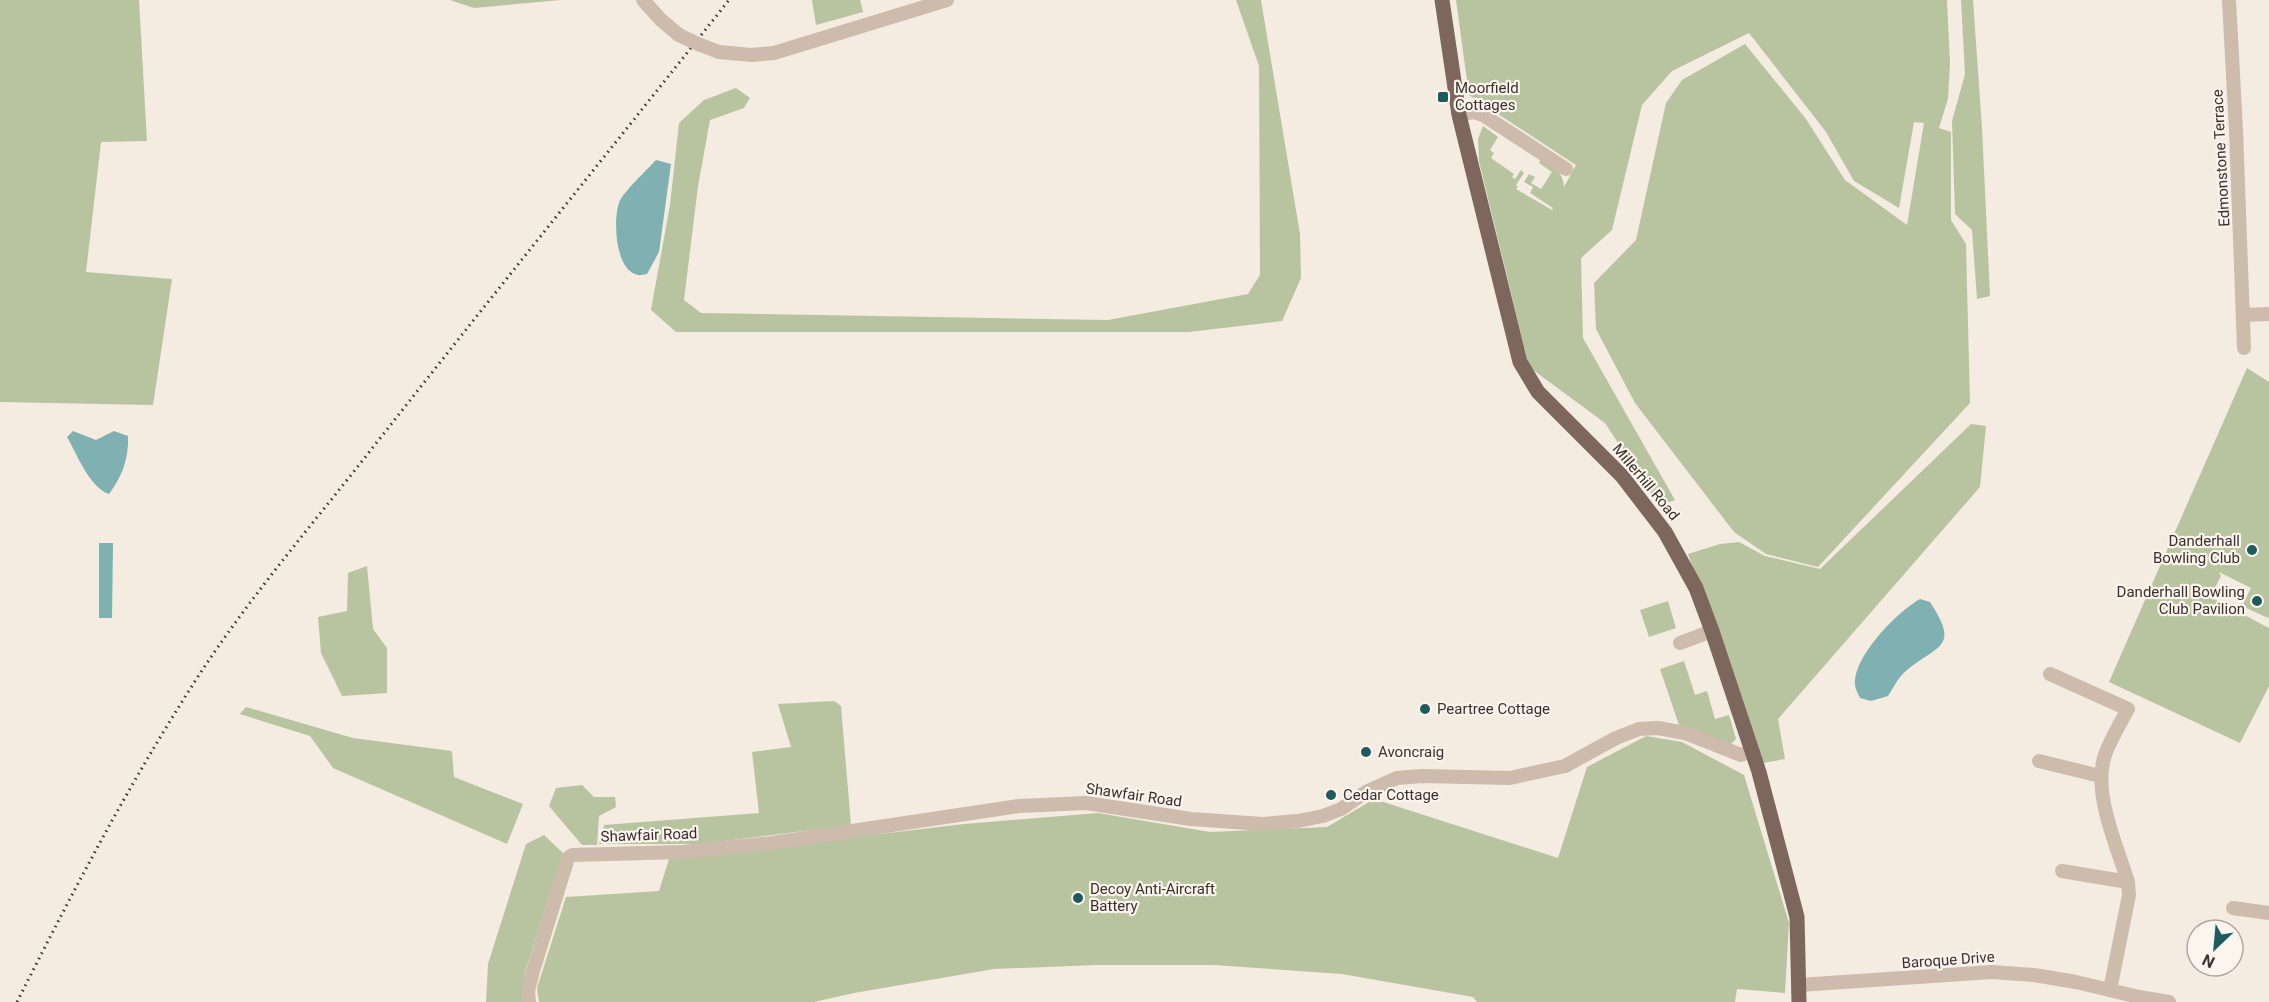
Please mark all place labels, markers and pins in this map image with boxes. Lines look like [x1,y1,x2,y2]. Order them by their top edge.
place label: Moorfield Cottages [1455,79,1519,114]
marker: Moorfield Cottages [1436,90,1450,104]
place label: Danderhall Bowling Club [2153,532,2240,567]
marker: Danderhall Bowling Club [2245,543,2259,557]
place label: Danderhall Bowling Club Pavilion [2117,583,2245,618]
marker: Danderhall Bowling Club Pavilion [2250,594,2264,608]
place label: Peartree Cottage [1437,700,1550,718]
marker: Peartree Cottage [1418,702,1432,716]
place label: Avoncraig [1378,743,1444,761]
marker: Avoncraig [1359,745,1373,759]
place label: Cedar Cottage [1343,786,1439,804]
marker: Cedar Cottage [1324,788,1338,802]
place label: Decoy Anti-Aircraft Battery [1090,880,1215,915]
marker: Decoy Anti-Aircraft Battery [1071,891,1085,905]

